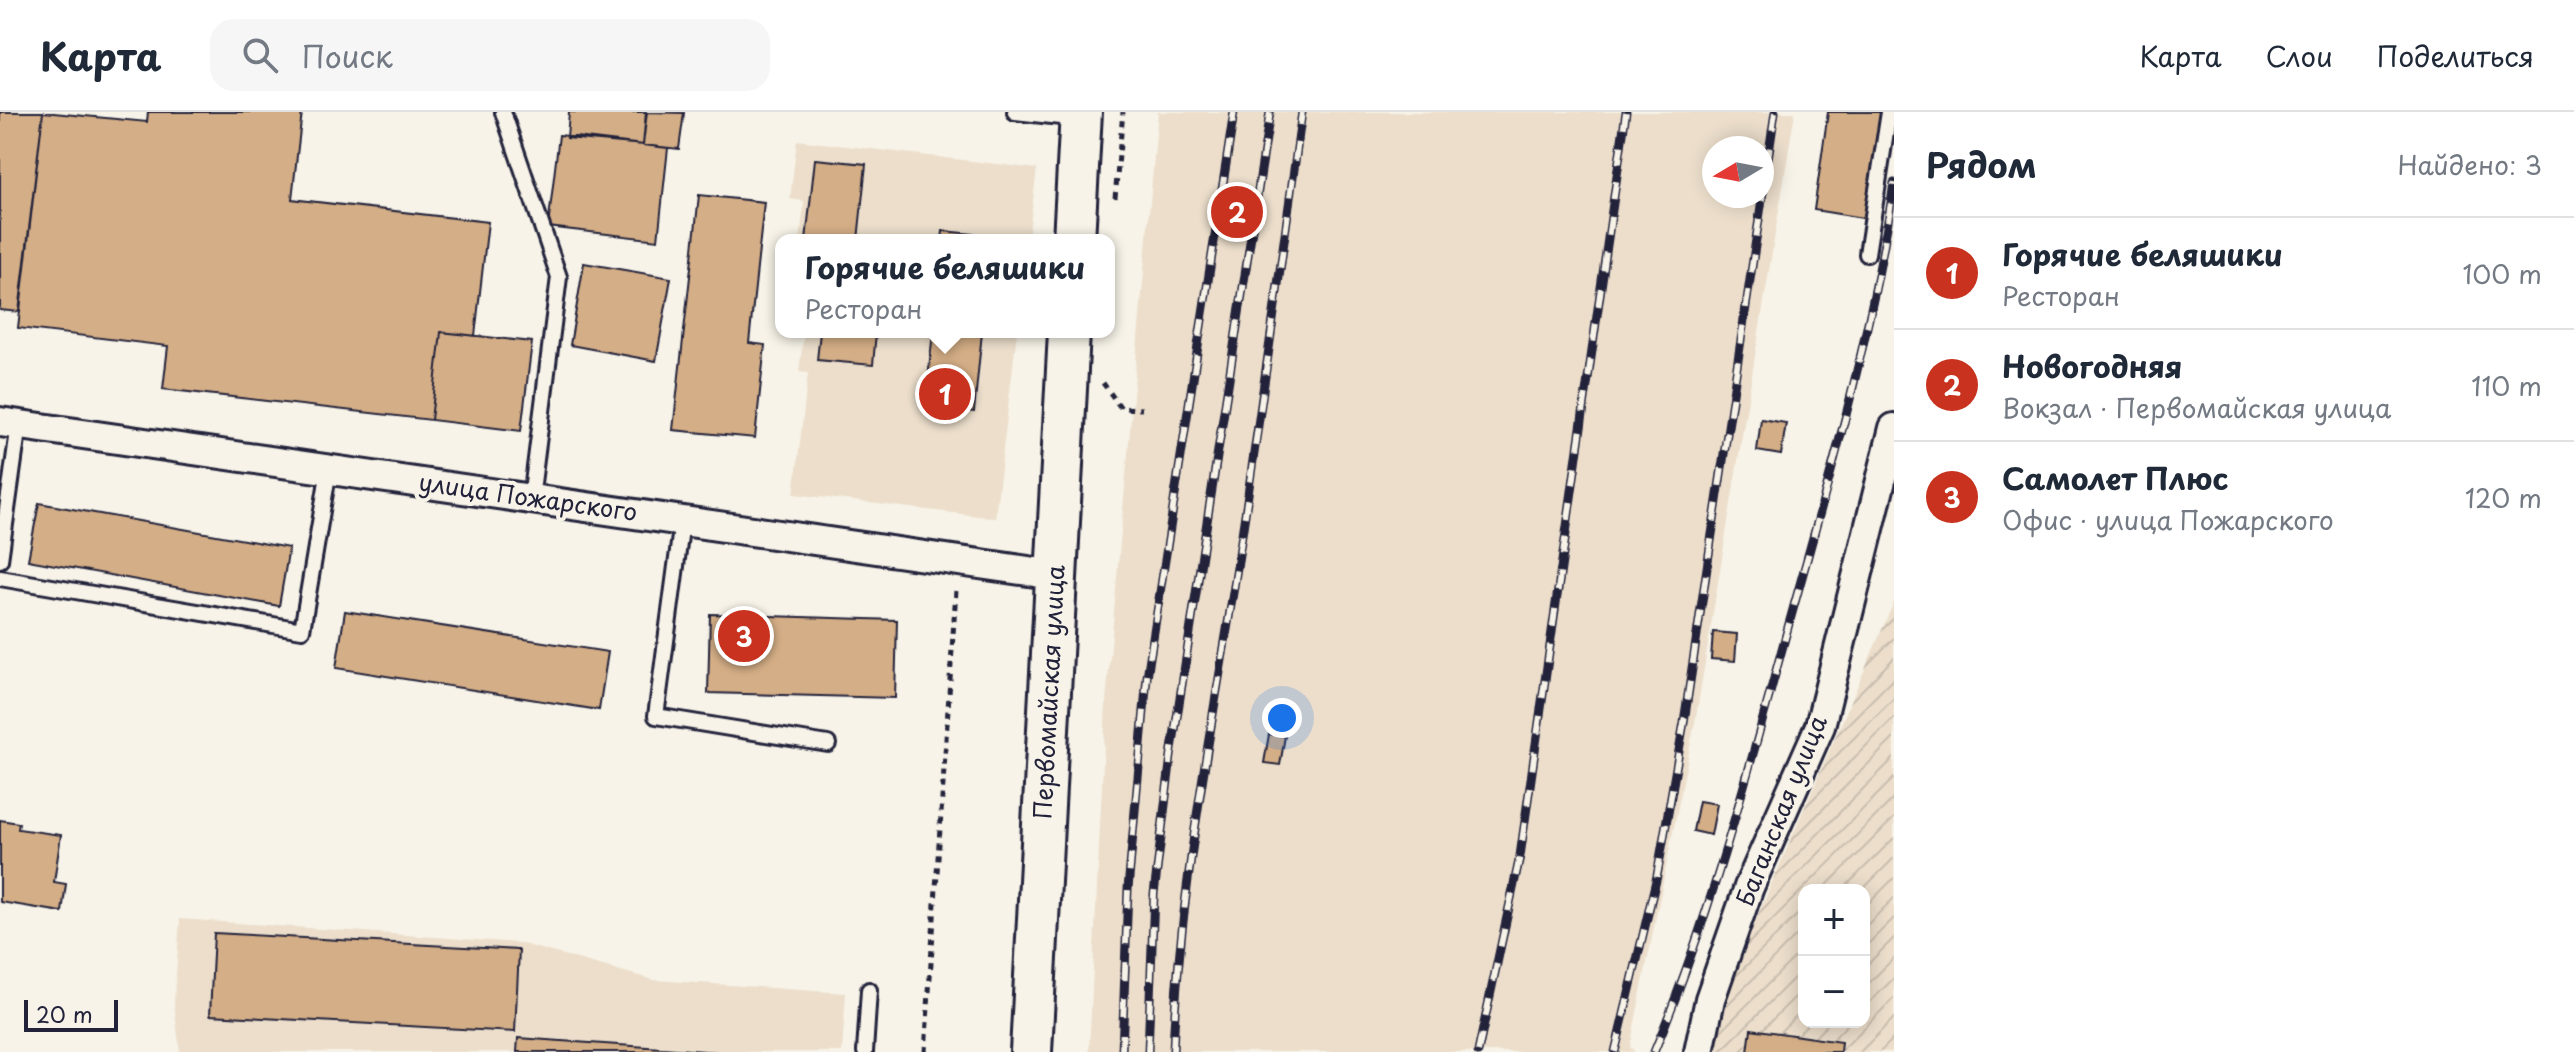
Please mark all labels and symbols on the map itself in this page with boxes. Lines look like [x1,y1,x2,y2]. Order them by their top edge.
north arrow [1702,136,1774,208]
pin: 2 [1211,182,1263,242]
pin: 1 [919,364,971,424]
street label: улица Пожарского [417,463,640,529]
street label: Первомайская улица [1023,564,1073,820]
pin: 3 [718,606,770,666]
your location [1262,698,1302,738]
street label: Баганская улица [1725,709,1835,911]
scale bar [24,996,118,1032]

